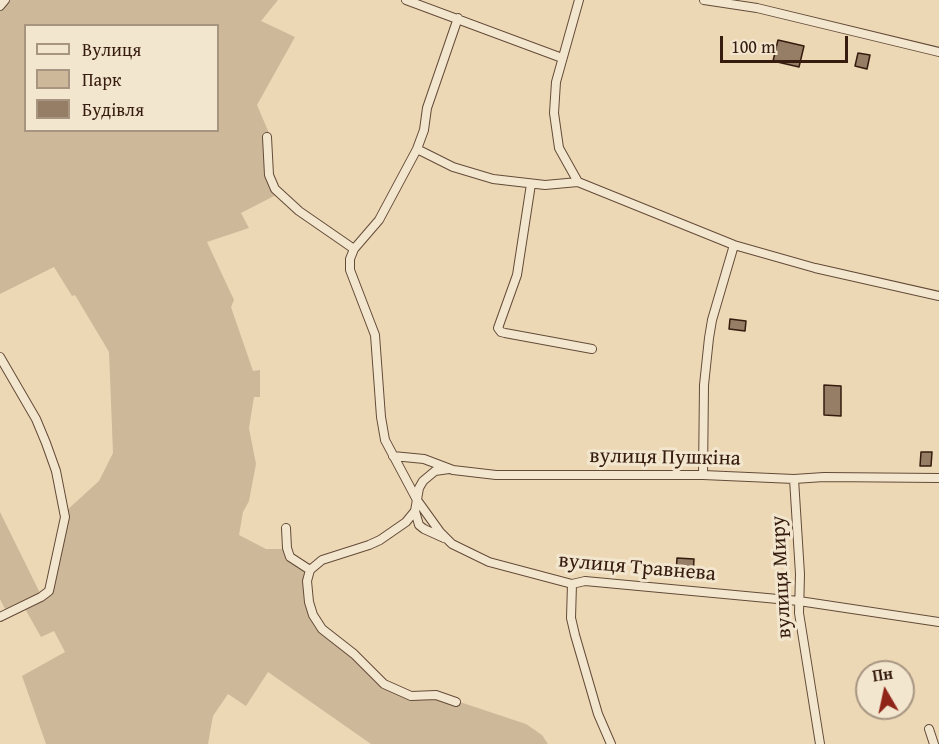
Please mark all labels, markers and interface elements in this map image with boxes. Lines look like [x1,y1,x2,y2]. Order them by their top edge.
legend [24,24,219,132]
scale bar [723,24,850,62]
text: 100 m [731,33,776,60]
text: Вулиця [82,36,141,63]
text: Парк [82,66,121,93]
text: Будівля [82,96,144,123]
street label: вулиця Пушкіна [589,444,741,472]
street label: вулиця Миру [766,515,798,639]
street label: вулиця Травнева [557,549,717,587]
north arrow [855,660,915,720]
text: Пн [870,661,895,688]

